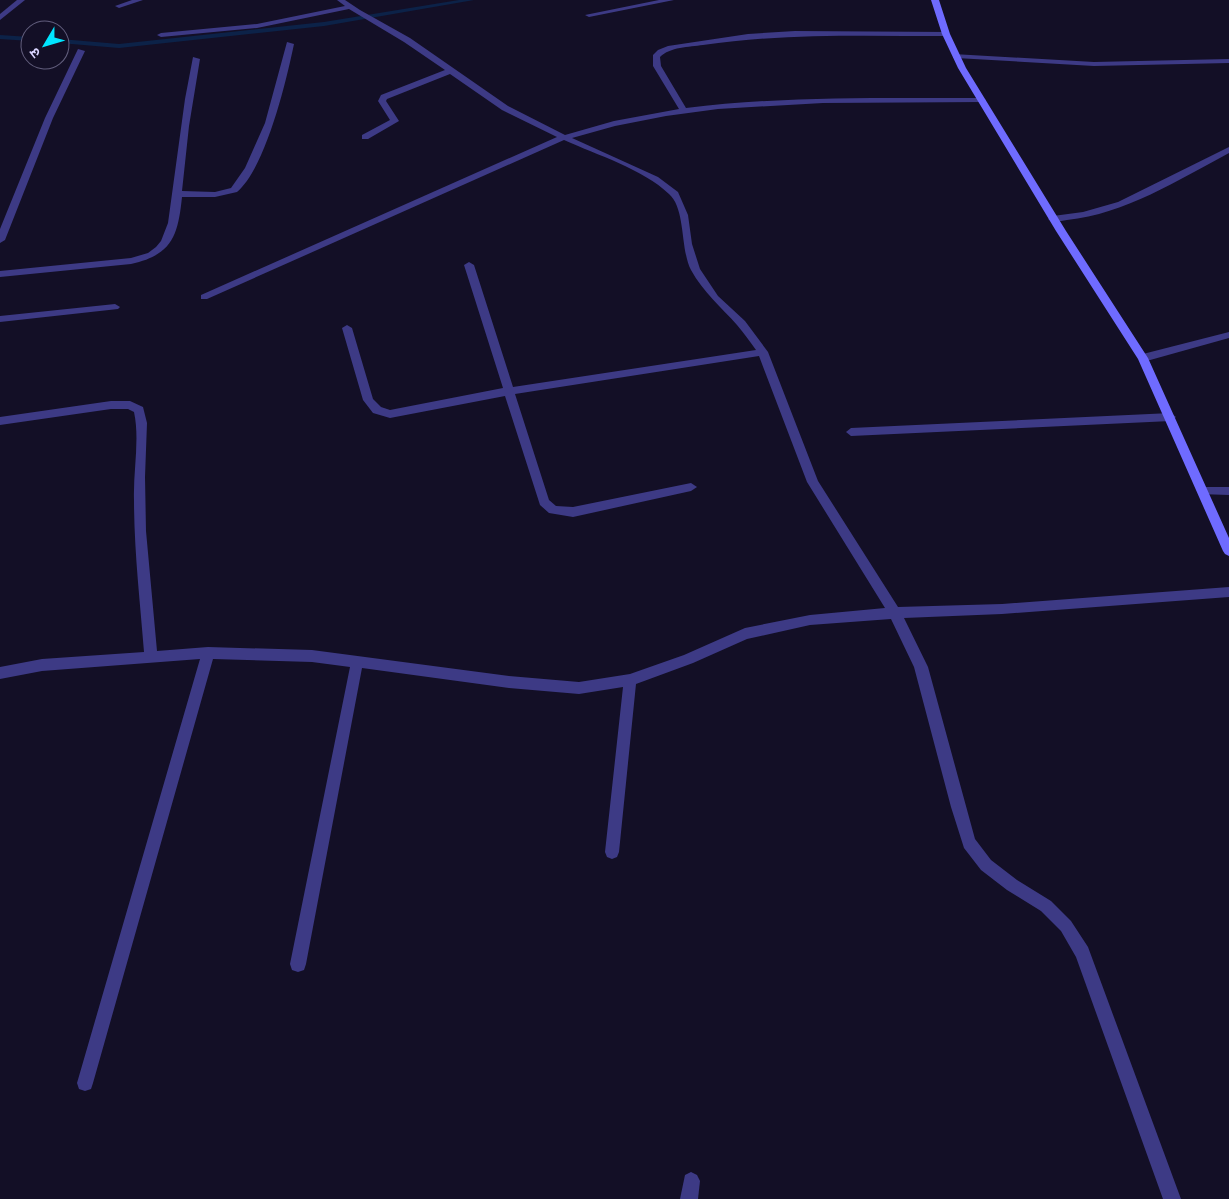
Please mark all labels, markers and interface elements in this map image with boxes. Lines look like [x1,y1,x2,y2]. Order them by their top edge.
north arrow [20,20,70,70]
text: उ [25,44,44,61]

